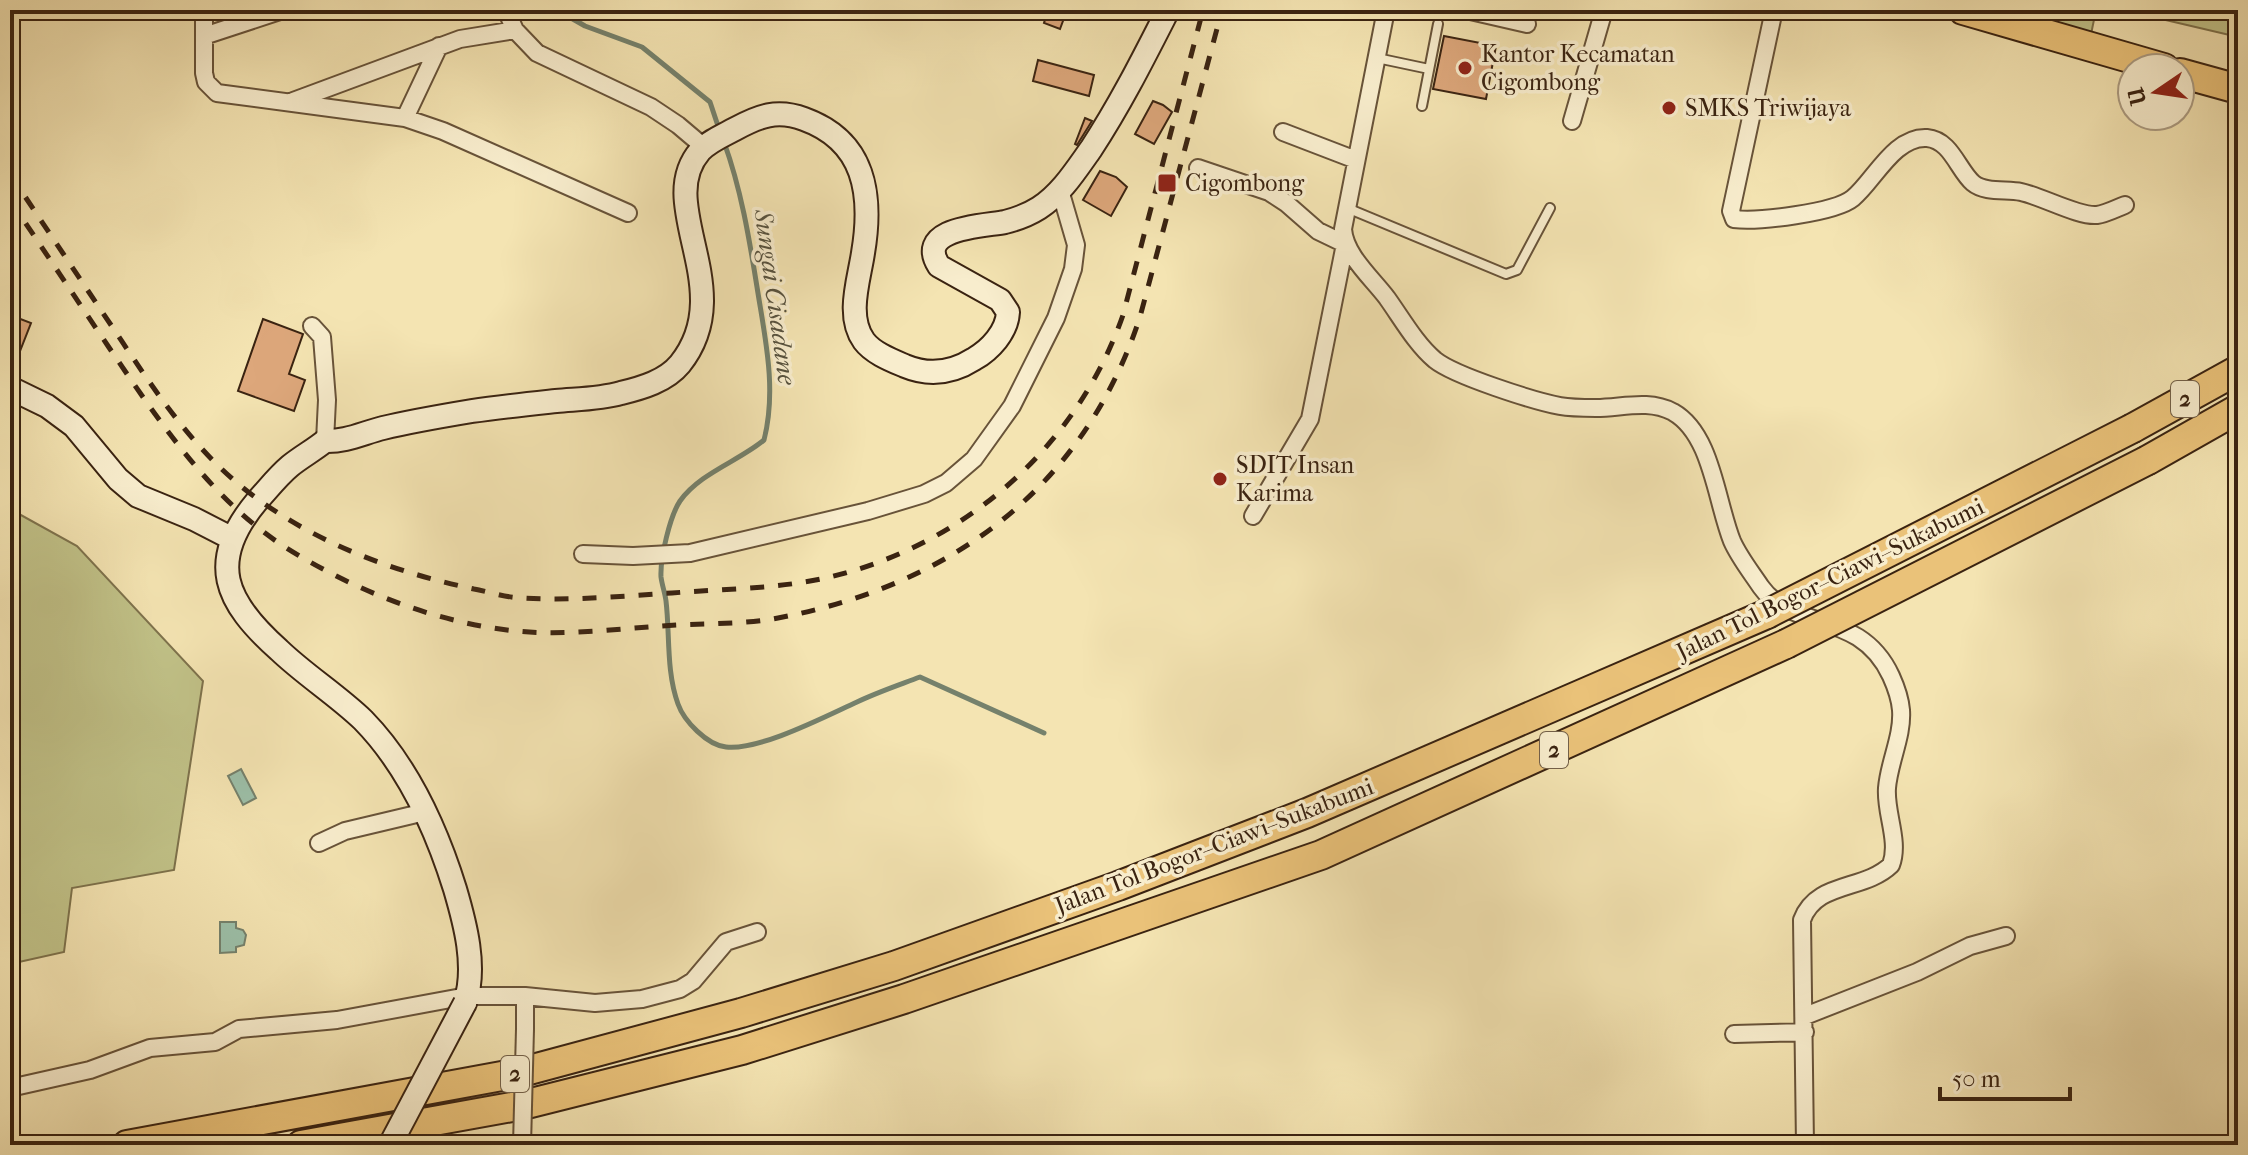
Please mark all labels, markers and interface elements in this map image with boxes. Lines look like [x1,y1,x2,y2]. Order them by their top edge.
place label: Kantor Kecamatan Cigombong [1481,40,1675,96]
north arrow [2116,52,2196,132]
marker: Kantor Kecamatan Cigombong [1456,59,1474,77]
text: U [2123,84,2152,109]
place label: SMKS Triwijaya [1685,94,1852,122]
marker: SMKS Triwijaya [1660,99,1678,117]
place label: Cigombong [1185,169,1305,197]
marker: Cigombong [1156,172,1178,194]
water label: Sungai Cisadane [747,206,803,388]
road number: 2 [2171,381,2199,417]
place label: SDIT Insan Karima [1236,451,1354,507]
marker: SDIT Insan Karima [1211,470,1229,488]
street label: Jalan Tol Bogor–Ciawi–Sukabumi [1670,492,1988,667]
road number: 2 [1540,732,1568,768]
street label: Jalan Tol Bogor–Ciawi–Sukabumi [1049,772,1377,920]
scale bar [1940,1051,2070,1101]
road number: 2 [501,1056,529,1092]
text: 50 m [1952,1065,2001,1093]

